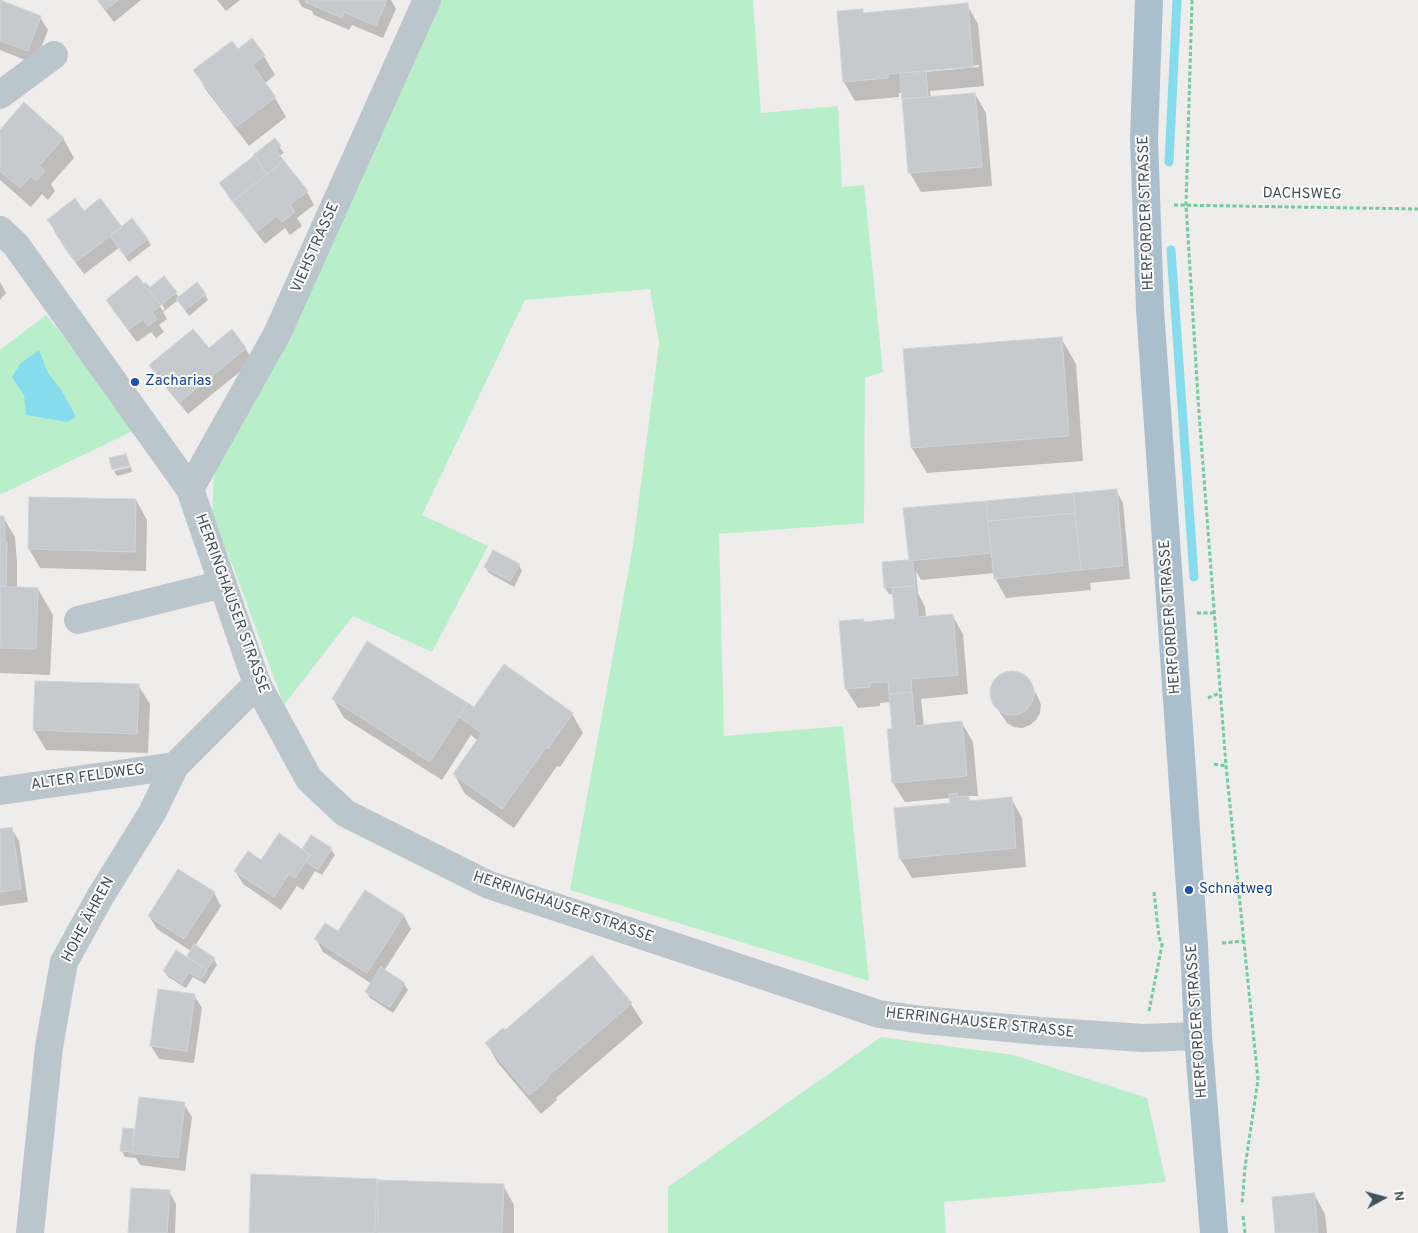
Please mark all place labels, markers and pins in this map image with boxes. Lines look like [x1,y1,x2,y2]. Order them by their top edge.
place label: Zacharias [145,373,211,391]
marker: Zacharias [129,376,141,388]
place label: Schnatweg [1199,881,1273,899]
marker: Schnatweg [1183,884,1195,896]

